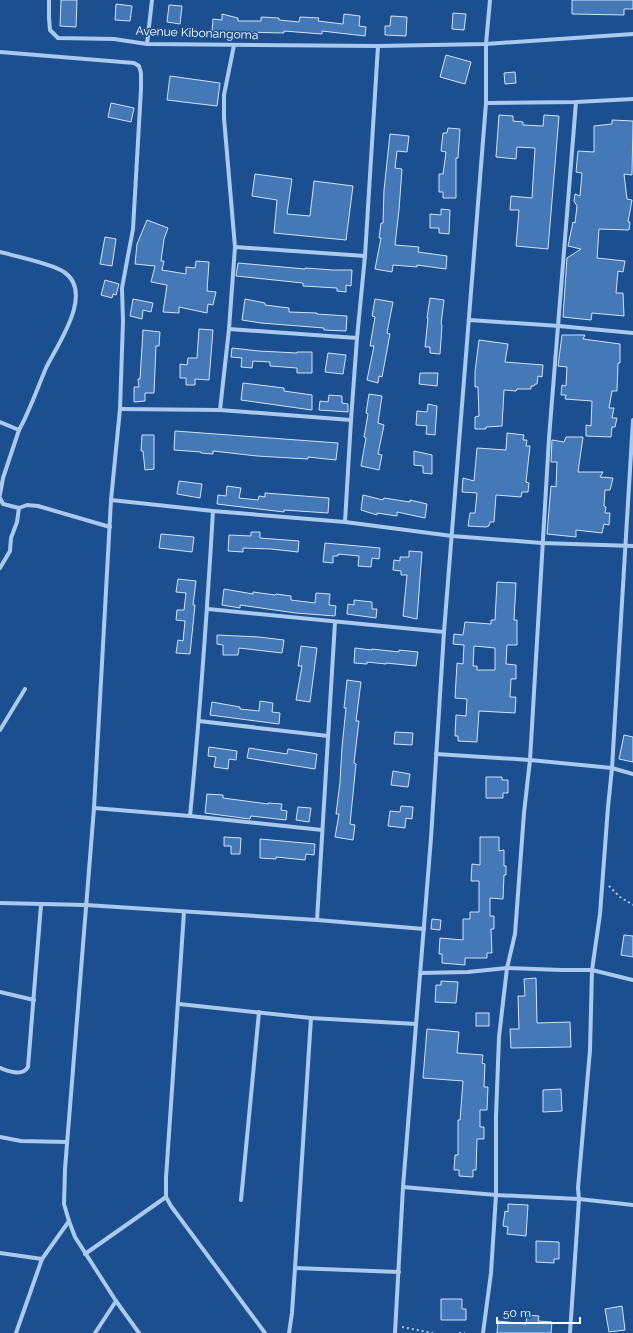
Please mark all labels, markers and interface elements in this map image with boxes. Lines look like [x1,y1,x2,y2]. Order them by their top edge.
street label: Avenue Kibonangoma [135,24,259,42]
scale bar [497,1299,580,1325]
text: 50 m [503,1306,531,1320]

